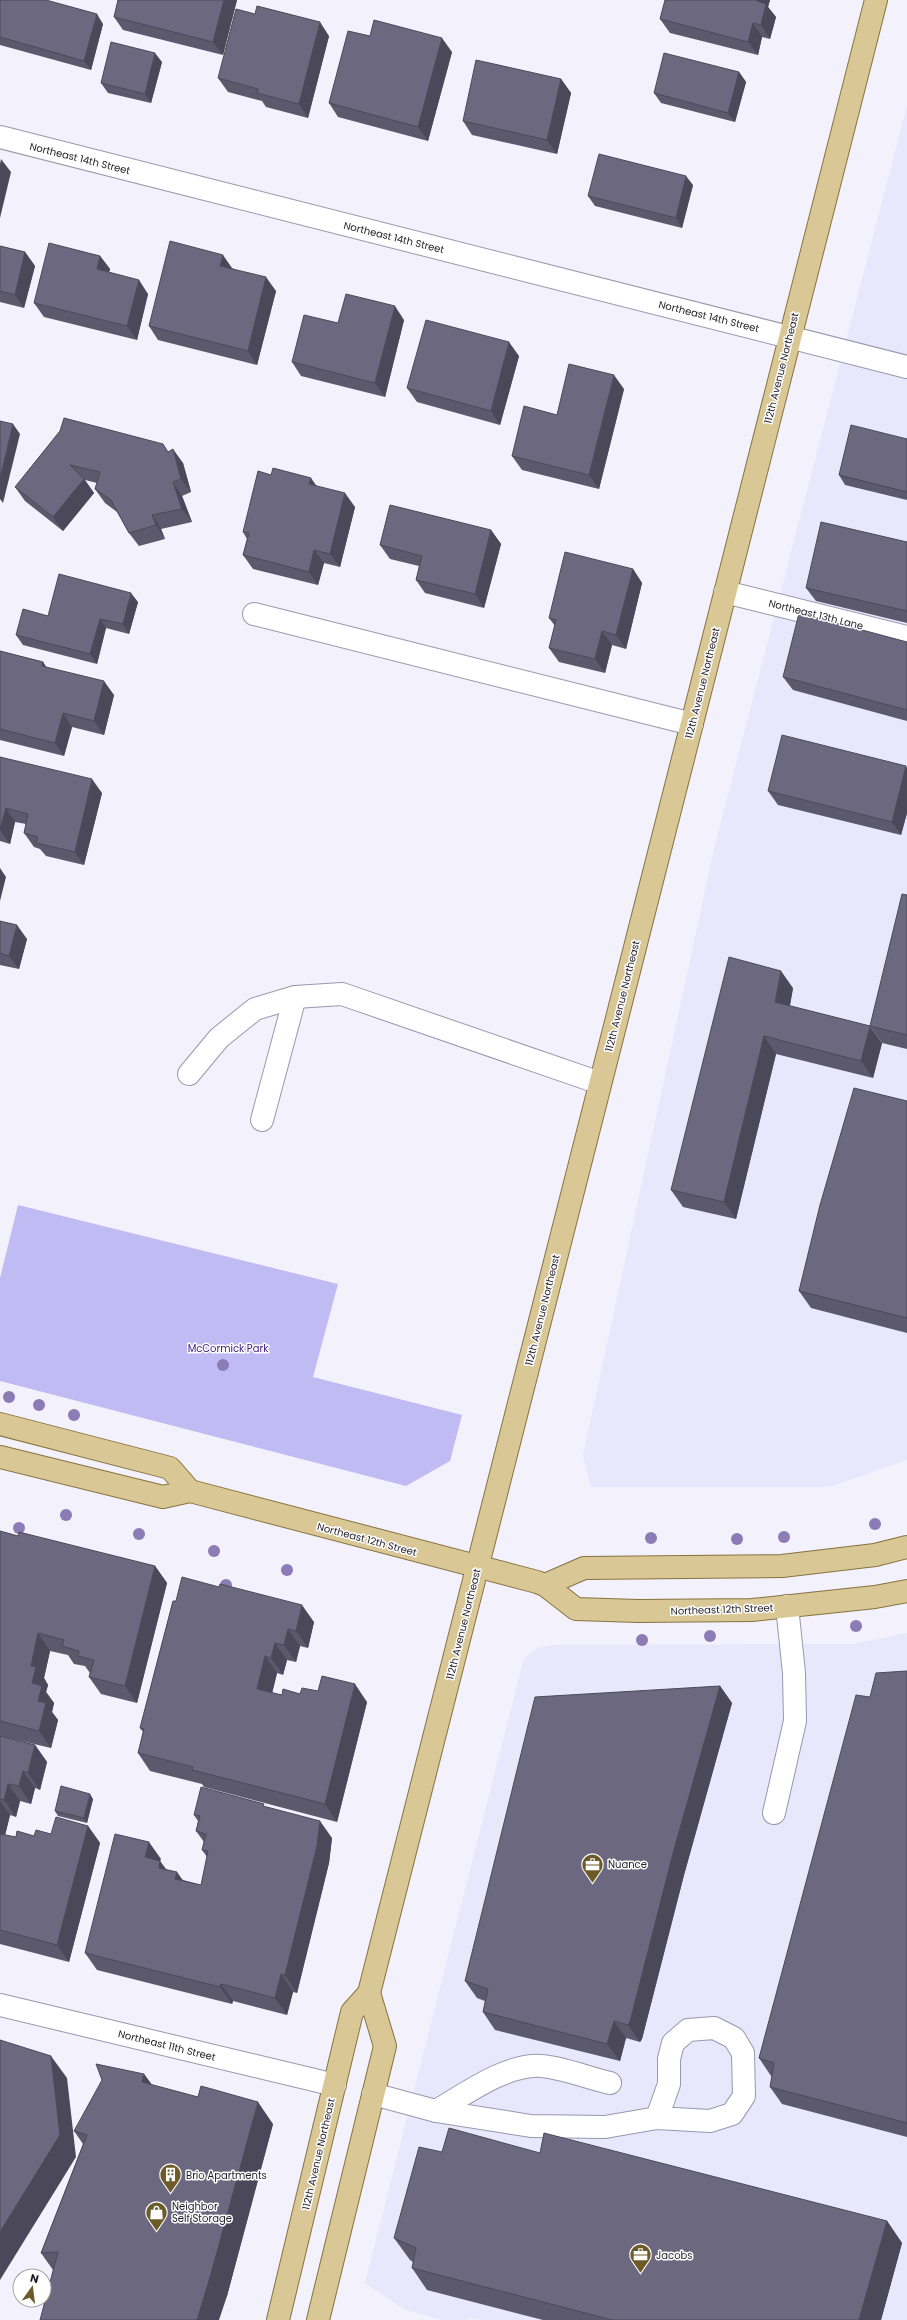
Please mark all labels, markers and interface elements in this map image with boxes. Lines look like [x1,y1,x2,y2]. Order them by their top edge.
street label: Northeast 14th Street [28,139,132,178]
street label: Northeast 14th Street [342,218,446,257]
street label: Northeast 14th Street [657,297,761,336]
street label: 112th Avenue Northeast [760,311,803,425]
street label: Northeast 13th Lane [767,595,865,634]
street label: 112th Avenue Northeast [681,626,724,740]
street label: 112th Avenue Northeast [601,939,644,1053]
street label: 112th Avenue Northeast [521,1253,564,1367]
park label: McCormick Park [188,1341,269,1356]
street label: Northeast 12th Street [315,1519,419,1560]
street label: 112th Avenue Northeast [442,1567,485,1681]
street label: Northeast 12th Street [670,1600,774,1619]
office icon: Nuance [579,1851,605,1884]
place label: Nuance [608,1857,647,1872]
street label: Northeast 11th Street [117,2026,218,2065]
street label: 112th Avenue Northeast [298,2096,339,2211]
building icon: Brio Apartments [157,2162,183,2195]
place label: Brio Apartments [186,2168,267,2183]
shop icon: Neighbor Self Storage [144,2199,170,2232]
place label: Neighbor Self Storage [172,2199,232,2226]
office icon: Jacobs [628,2242,654,2275]
place label: Jacobs [656,2248,693,2263]
north arrow [12,2268,52,2308]
text: N [28,2270,40,2287]

